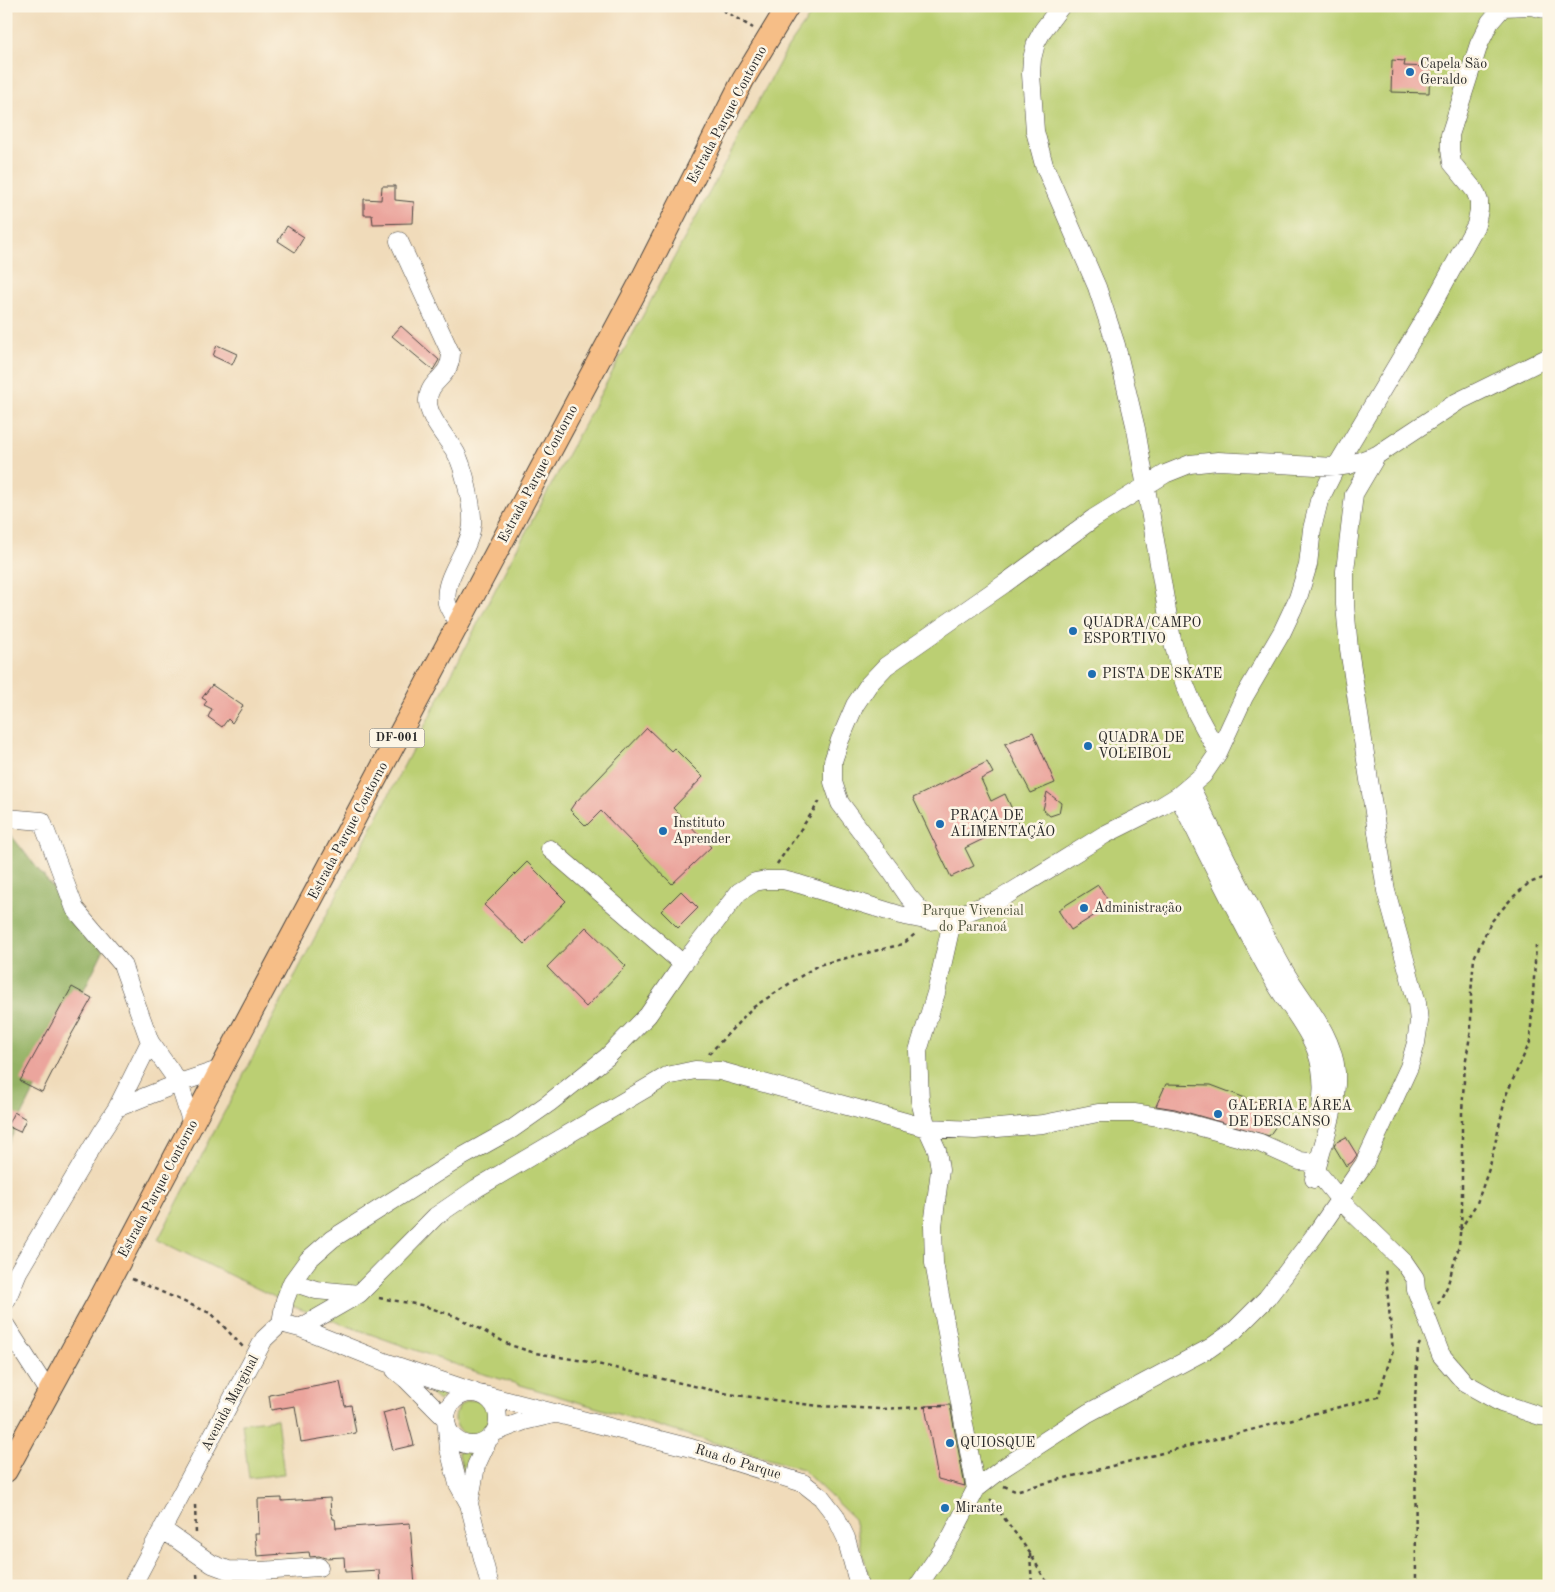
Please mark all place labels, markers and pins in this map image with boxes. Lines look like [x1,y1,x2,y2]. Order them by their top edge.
place label: Capela São Geraldo [1420,57,1487,87]
marker: Capela São Geraldo [1404,66,1416,78]
place label: QUADRA/CAMPO ESPORTIVO [1083,616,1202,646]
marker: QUADRA/CAMPO ESPORTIVO [1067,625,1079,637]
place label: PISTA DE SKATE [1102,667,1222,681]
marker: PISTA DE SKATE [1086,668,1098,680]
place label: QUADRA DE VOLEIBOL [1098,731,1184,761]
marker: QUADRA DE VOLEIBOL [1082,740,1094,752]
place label: PRAÇA DE ALIMENTAÇÃO [950,809,1055,839]
place label: Instituto Aprender [673,816,730,846]
marker: PRAÇA DE ALIMENTAÇÃO [934,818,946,830]
marker: Instituto Aprender [657,825,669,837]
place label: Administração [1094,901,1182,915]
marker: Administração [1078,902,1090,914]
place label: GALERIA E ÁREA DE DESCANSO [1228,1096,1352,1129]
marker: GALERIA E ÁREA DE DESCANSO [1212,1108,1224,1120]
place label: QUIOSQUE [960,1436,1035,1450]
marker: QUIOSQUE [944,1437,956,1449]
place label: Mirante [955,1501,1002,1515]
marker: Mirante [939,1502,951,1514]

